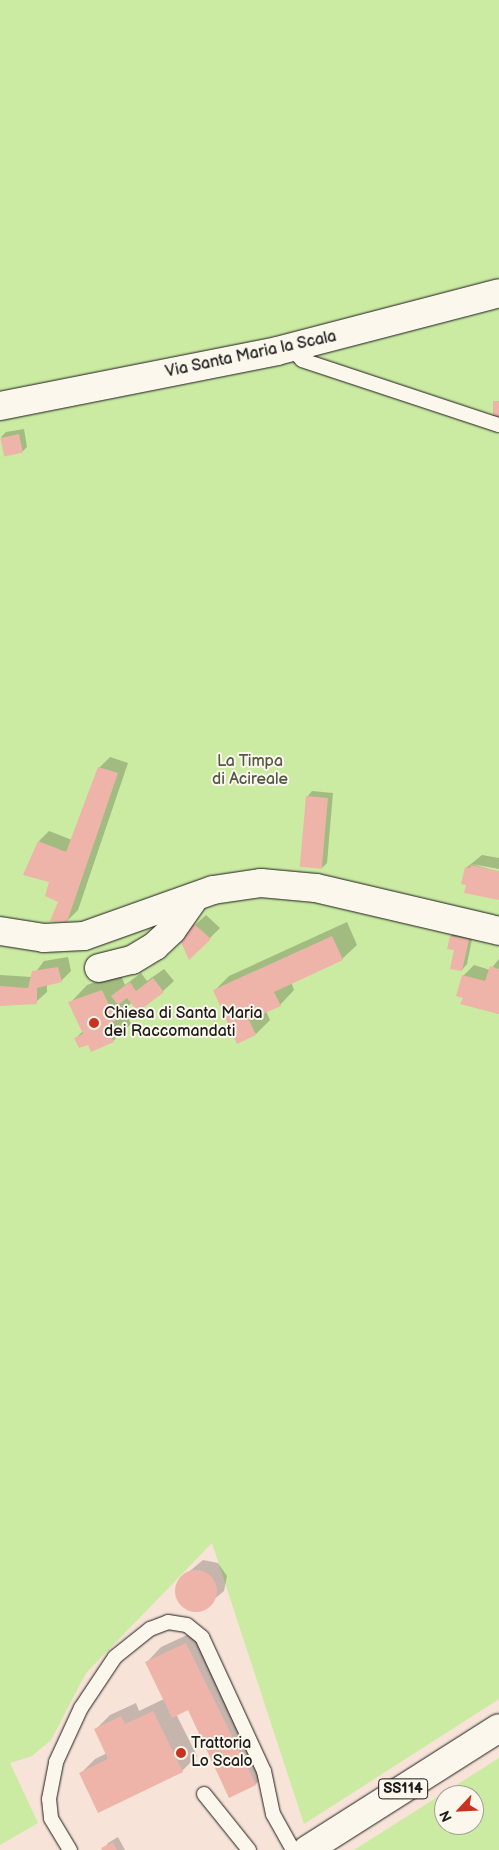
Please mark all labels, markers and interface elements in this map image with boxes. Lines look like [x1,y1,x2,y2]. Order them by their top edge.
street label: Via Santa Maria la Scala [163,327,339,383]
park label: La Timpa di Acireale [212,752,288,790]
place label: Chiesa di Santa Maria dei Raccomandati [104,1004,263,1042]
marker: Chiesa di Santa Maria dei Raccomandati [88,1017,100,1029]
place label: Trattoria Lo Scalo [191,1734,253,1772]
marker: Trattoria Lo Scalo [175,1747,187,1759]
road number: SS114 [378,1776,428,1802]
north arrow [434,1785,484,1835]
text: N [436,1808,456,1824]

